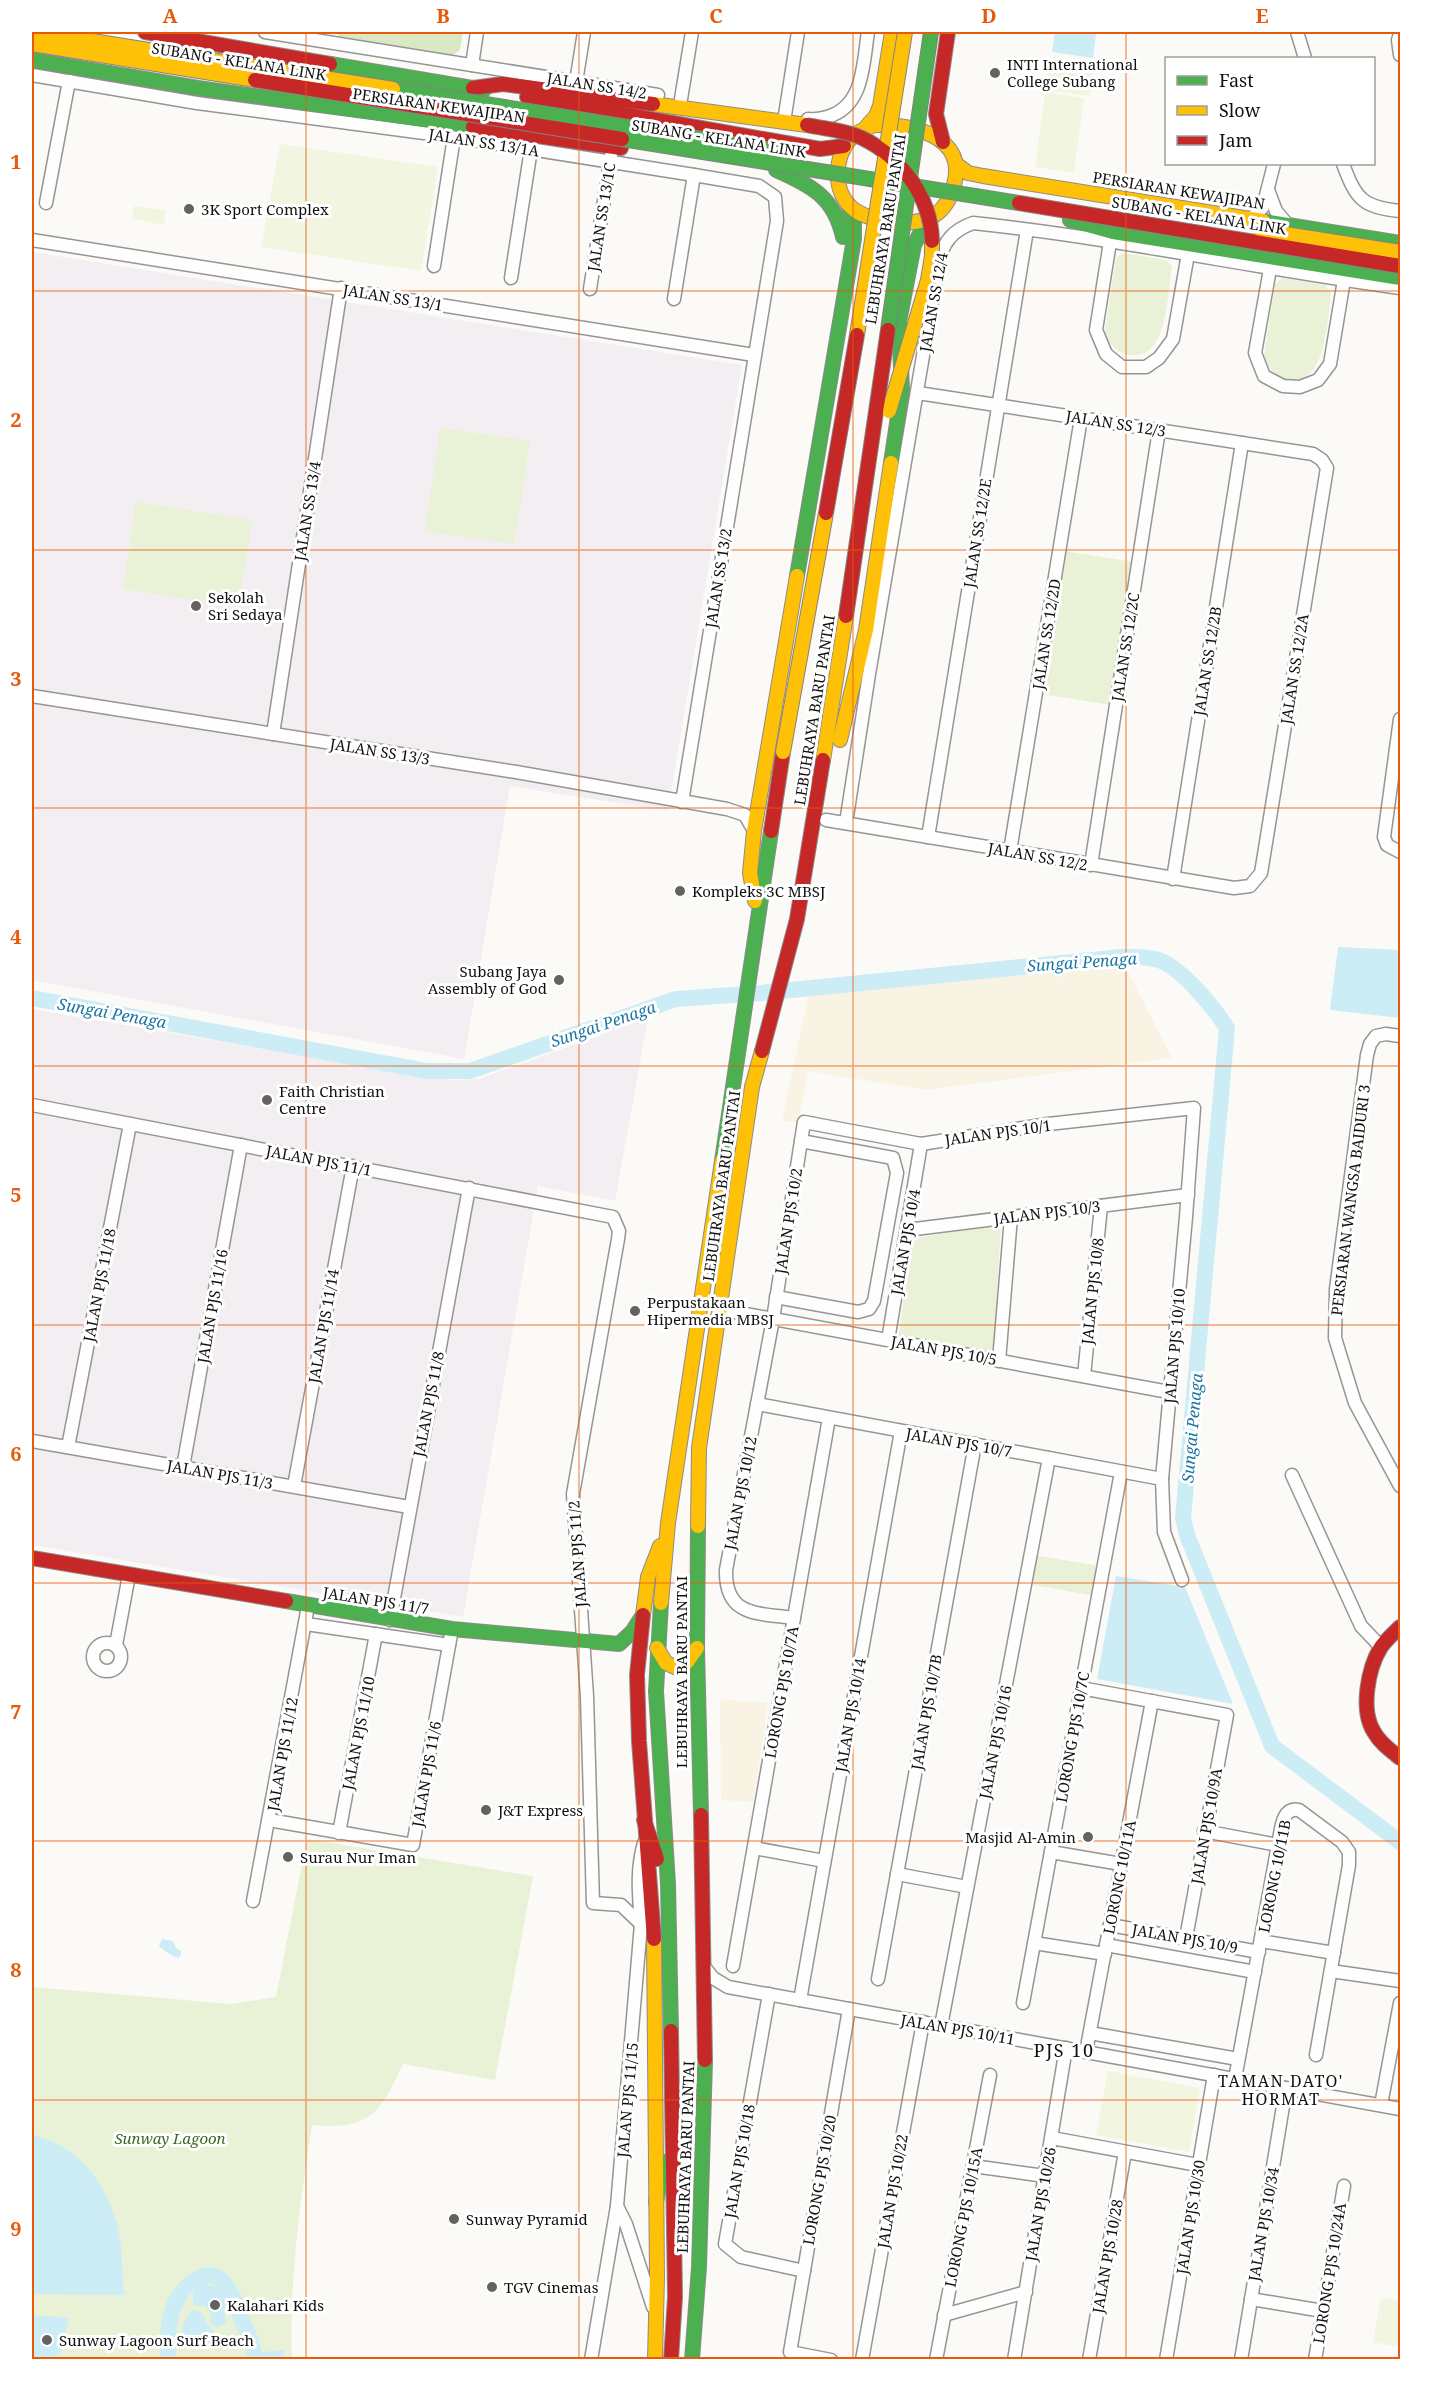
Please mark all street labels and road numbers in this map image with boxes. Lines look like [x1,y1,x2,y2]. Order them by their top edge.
street label: SUBANG - KELANA LINK [150,37,328,85]
street label: JALAN SS 14/2 [545,67,648,103]
street label: PERSIARAN KEWAJIPAN [351,83,527,127]
street label: SUBANG - KELANA LINK [630,114,808,162]
street label: JALAN SS 13/1A [426,123,541,161]
street label: LEBUHRAYA BARU PANTAI [860,132,910,326]
street label: JALAN SS 13/1C [582,161,619,274]
street label: PERSIARAN KEWAJIPAN [1091,166,1267,214]
street label: SUBANG - KELANA LINK [1110,191,1288,239]
street label: JALAN SS 12/4 [914,250,952,354]
street label: JALAN SS 13/1 [341,279,444,315]
street label: JALAN SS 12/3 [1064,405,1167,441]
street label: JALAN SS 13/4 [289,459,325,563]
street label: JALAN SS 12/2E [958,477,996,590]
street label: JALAN SS 13/2 [700,527,736,630]
street label: JALAN SS 12/2D [1027,577,1065,692]
street label: JALAN SS 12/2C [1106,591,1143,704]
street label: JALAN SS 12/2B [1188,605,1226,718]
street label: JALAN SS 12/2A [1275,612,1313,727]
street label: LEBUHRAYA BARU PANTAI [789,613,839,807]
street label: JALAN SS 13/3 [328,733,431,769]
street label: JALAN SS 12/2 [986,837,1089,875]
street label: PERSIARAN WANGSA BAIDURI 3 [1326,1083,1374,1317]
street label: LEBUHRAYA BARU PANTAI [698,1089,744,1283]
street label: JALAN PJS 10/1 [943,1115,1052,1149]
street label: JALAN PJS 11/1 [264,1140,374,1180]
street label: JALAN PJS 10/2 [770,1167,806,1276]
street label: JALAN PJS 10/4 [886,1187,924,1297]
street label: JALAN PJS 10/3 [992,1196,1101,1229]
street label: JALAN PJS 11/18 [78,1226,120,1345]
street label: JALAN PJS 10/8 [1076,1237,1108,1346]
street label: JALAN PJS 11/16 [192,1247,232,1366]
street label: JALAN PJS 11/14 [303,1267,343,1386]
street label: JALAN PJS 10/10 [1159,1288,1189,1405]
street label: JALAN PJS 10/5 [889,1331,999,1369]
street label: JALAN PJS 11/8 [408,1349,448,1459]
street label: JALAN PJS 10/7 [904,1423,1014,1461]
street label: JALAN PJS 10/12 [719,1434,761,1553]
street label: JALAN PJS 11/3 [165,1455,275,1493]
street label: JALAN PJS 11/2 [563,1500,591,1609]
street label: LEBUHRAYA BARU PANTAI [671,1576,691,1768]
street label: JALAN PJS 11/7 [321,1582,430,1618]
street label: LORONG PJS 10/7A [760,1624,803,1760]
street label: JALAN PJS 10/7B [906,1653,946,1772]
street label: JALAN PJS 10/14 [830,1656,870,1775]
street label: LORONG PJS 10/7C [1051,1670,1093,1804]
street label: JALAN PJS 11/10 [337,1674,379,1793]
street label: JALAN PJS 10/16 [974,1683,1016,1802]
street label: JALAN PJS 11/12 [262,1695,302,1814]
street label: JALAN PJS 11/6 [407,1719,445,1829]
street label: JALAN PJS 10/9A [1186,1766,1226,1887]
street label: LORONG 10/11A [1098,1818,1140,1936]
street label: LORONG 10/11B [1253,1818,1295,1934]
street label: JALAN PJS 10/9 [1130,1919,1240,1957]
street label: JALAN PJS 10/11 [898,2009,1017,2049]
street label: JALAN PJS 11/15 [612,2042,642,2159]
street label: LEBUHRAYA BARU PANTAI [672,2060,698,2254]
street label: JALAN PJS 10/18 [719,2102,759,2221]
street label: LORONG PJS 10/20 [798,2113,840,2247]
street label: JALAN PJS 10/22 [872,2132,912,2251]
street label: LORONG PJS 10/15A [940,2145,986,2289]
street label: JALAN PJS 10/26 [1020,2145,1060,2264]
street label: JALAN PJS 10/30 [1171,2158,1209,2277]
street label: JALAN PJS 10/34 [1243,2165,1283,2284]
street label: JALAN PJS 10/28 [1087,2197,1127,2316]
street label: LORONG PJS 10/24A [1308,2201,1350,2345]

